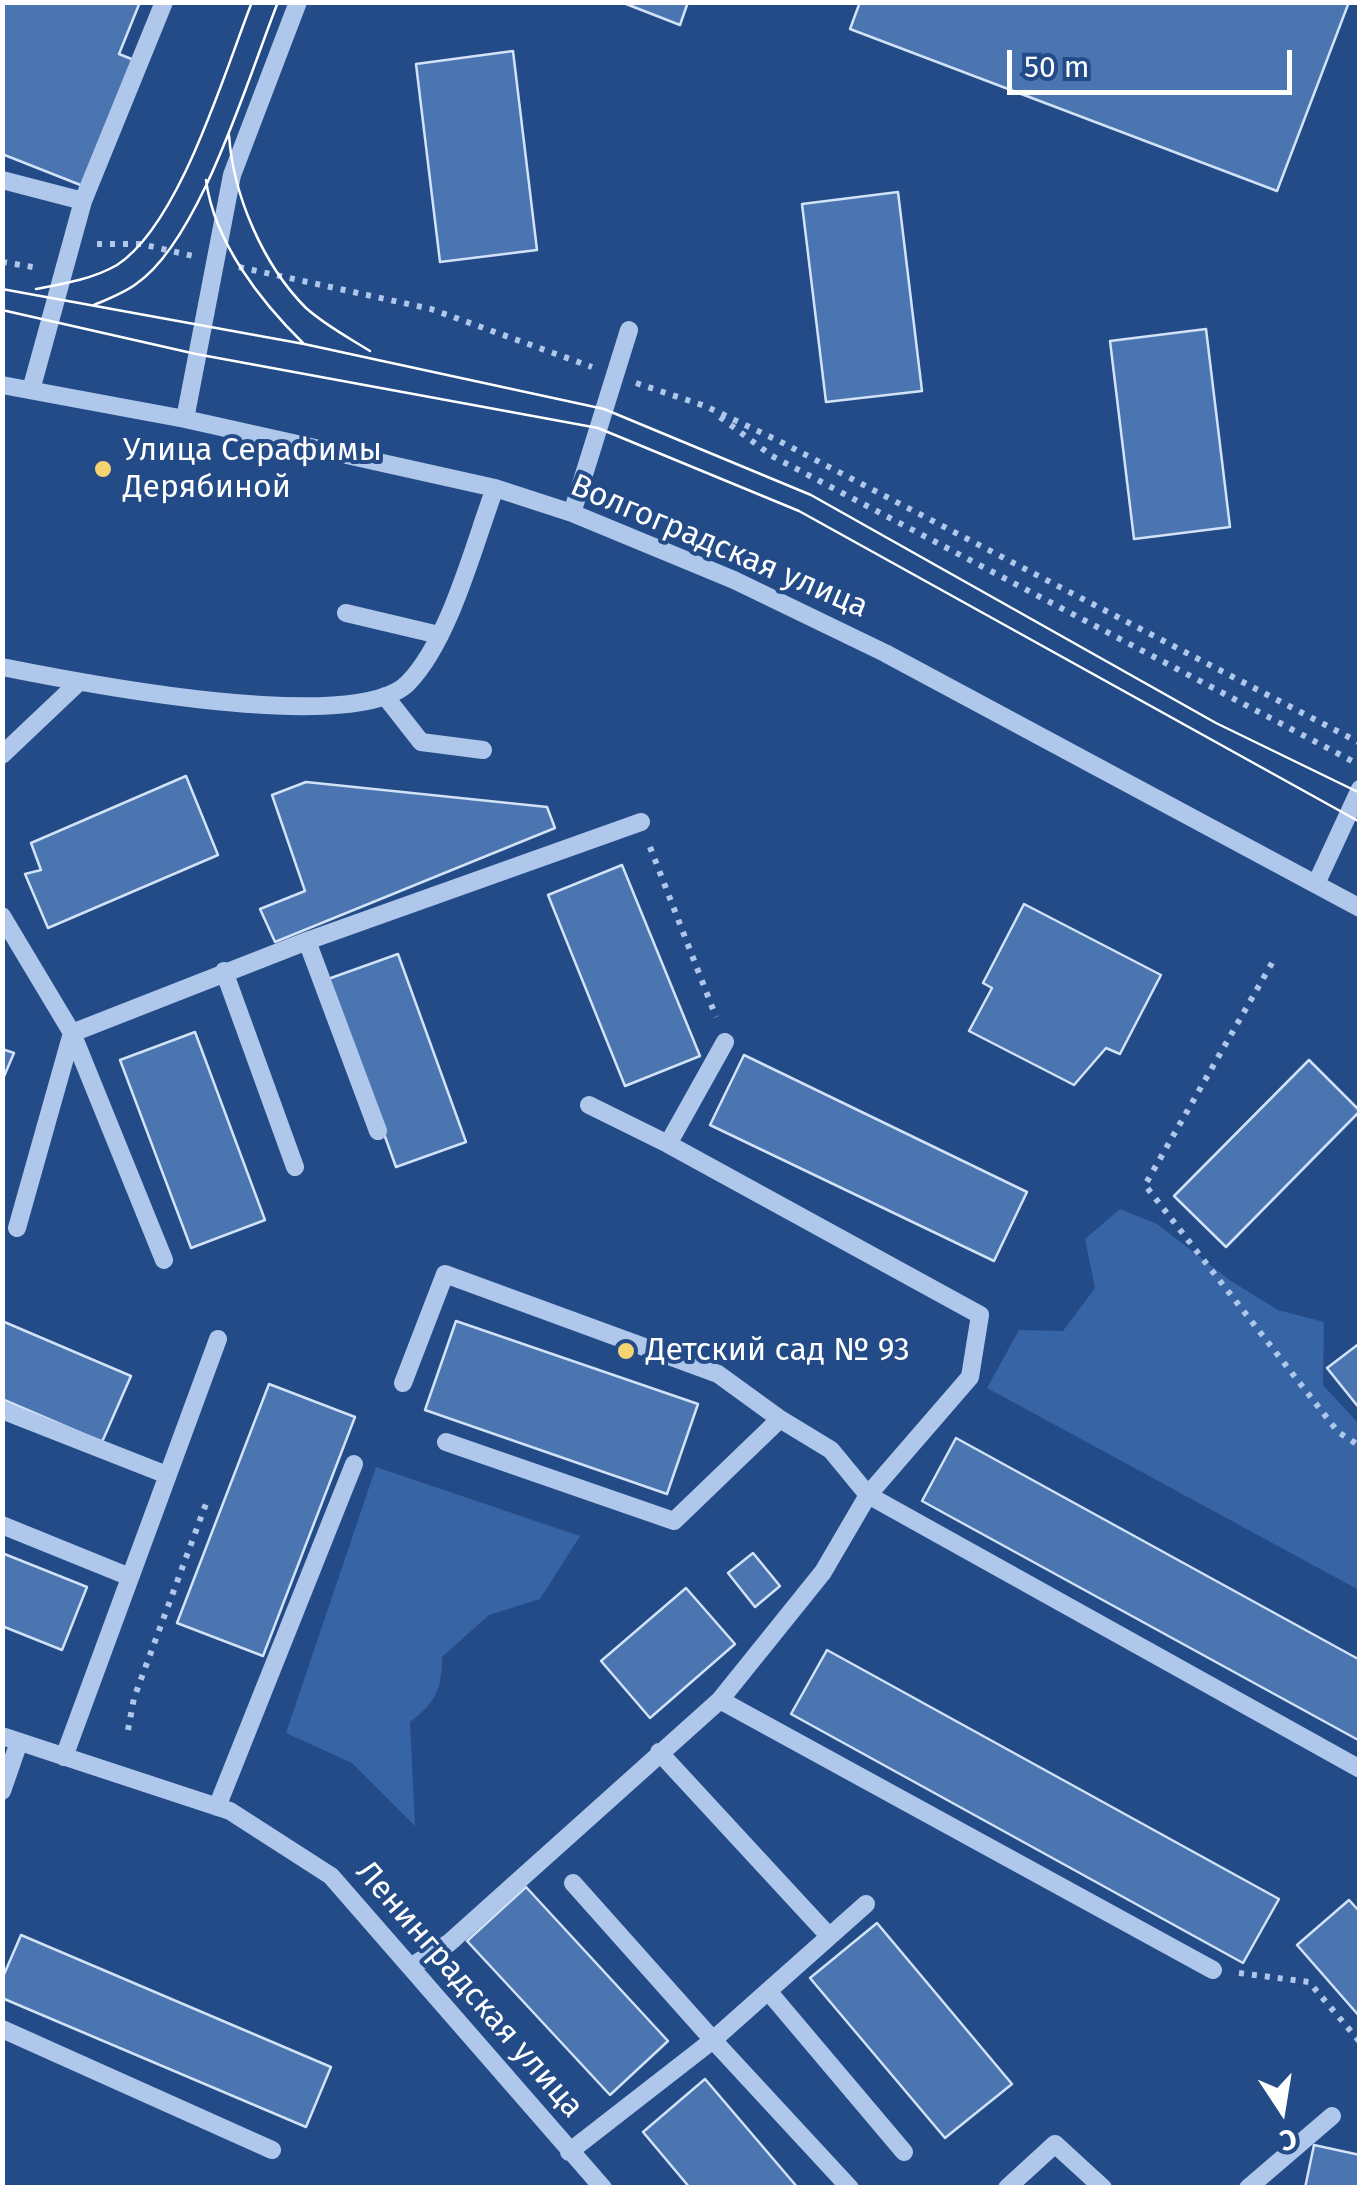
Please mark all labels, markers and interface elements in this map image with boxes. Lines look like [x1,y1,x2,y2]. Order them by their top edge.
scale bar [1012,30,1297,92]
text: 50 m [1024,49,1089,85]
place label: Улица Серафимы Дерябиной [123,432,382,507]
marker: Улица Серафимы Дерябиной [92,458,114,480]
street label: Волгоградская улица [564,467,874,627]
place label: Детский сад № 93 [646,1332,910,1370]
marker: Детский сад № 93 [615,1340,637,1362]
street label: Ленинградская улица [347,1854,591,2126]
north arrow [1232,2060,1332,2160]
text: С [1277,2122,1300,2158]

